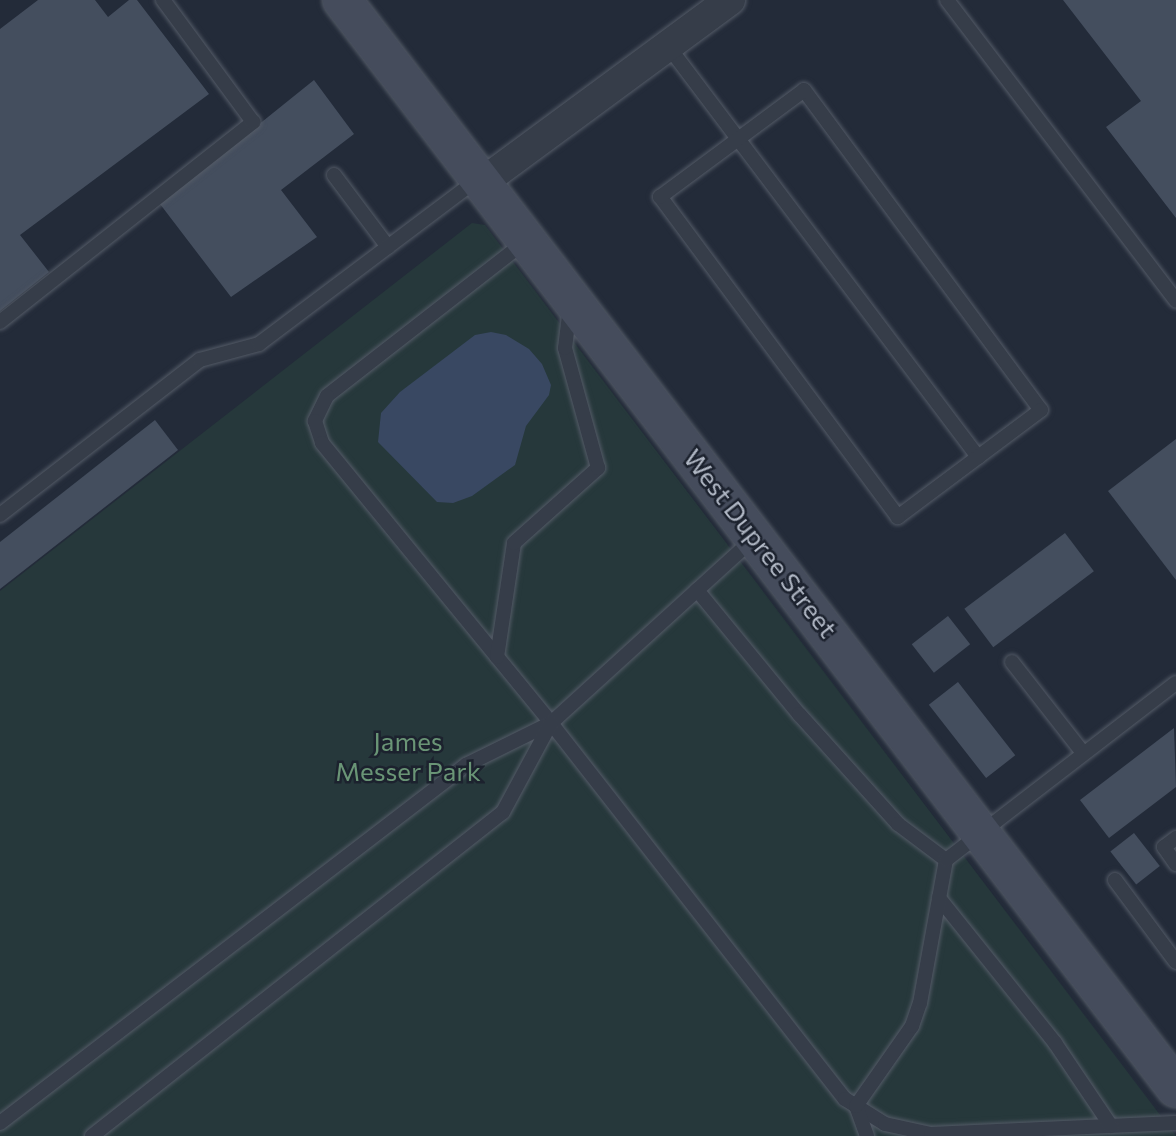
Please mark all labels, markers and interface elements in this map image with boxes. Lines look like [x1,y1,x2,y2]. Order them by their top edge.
street label: West Dupree Street [678,442,844,644]
park label: James Messer Park [335,725,481,786]

